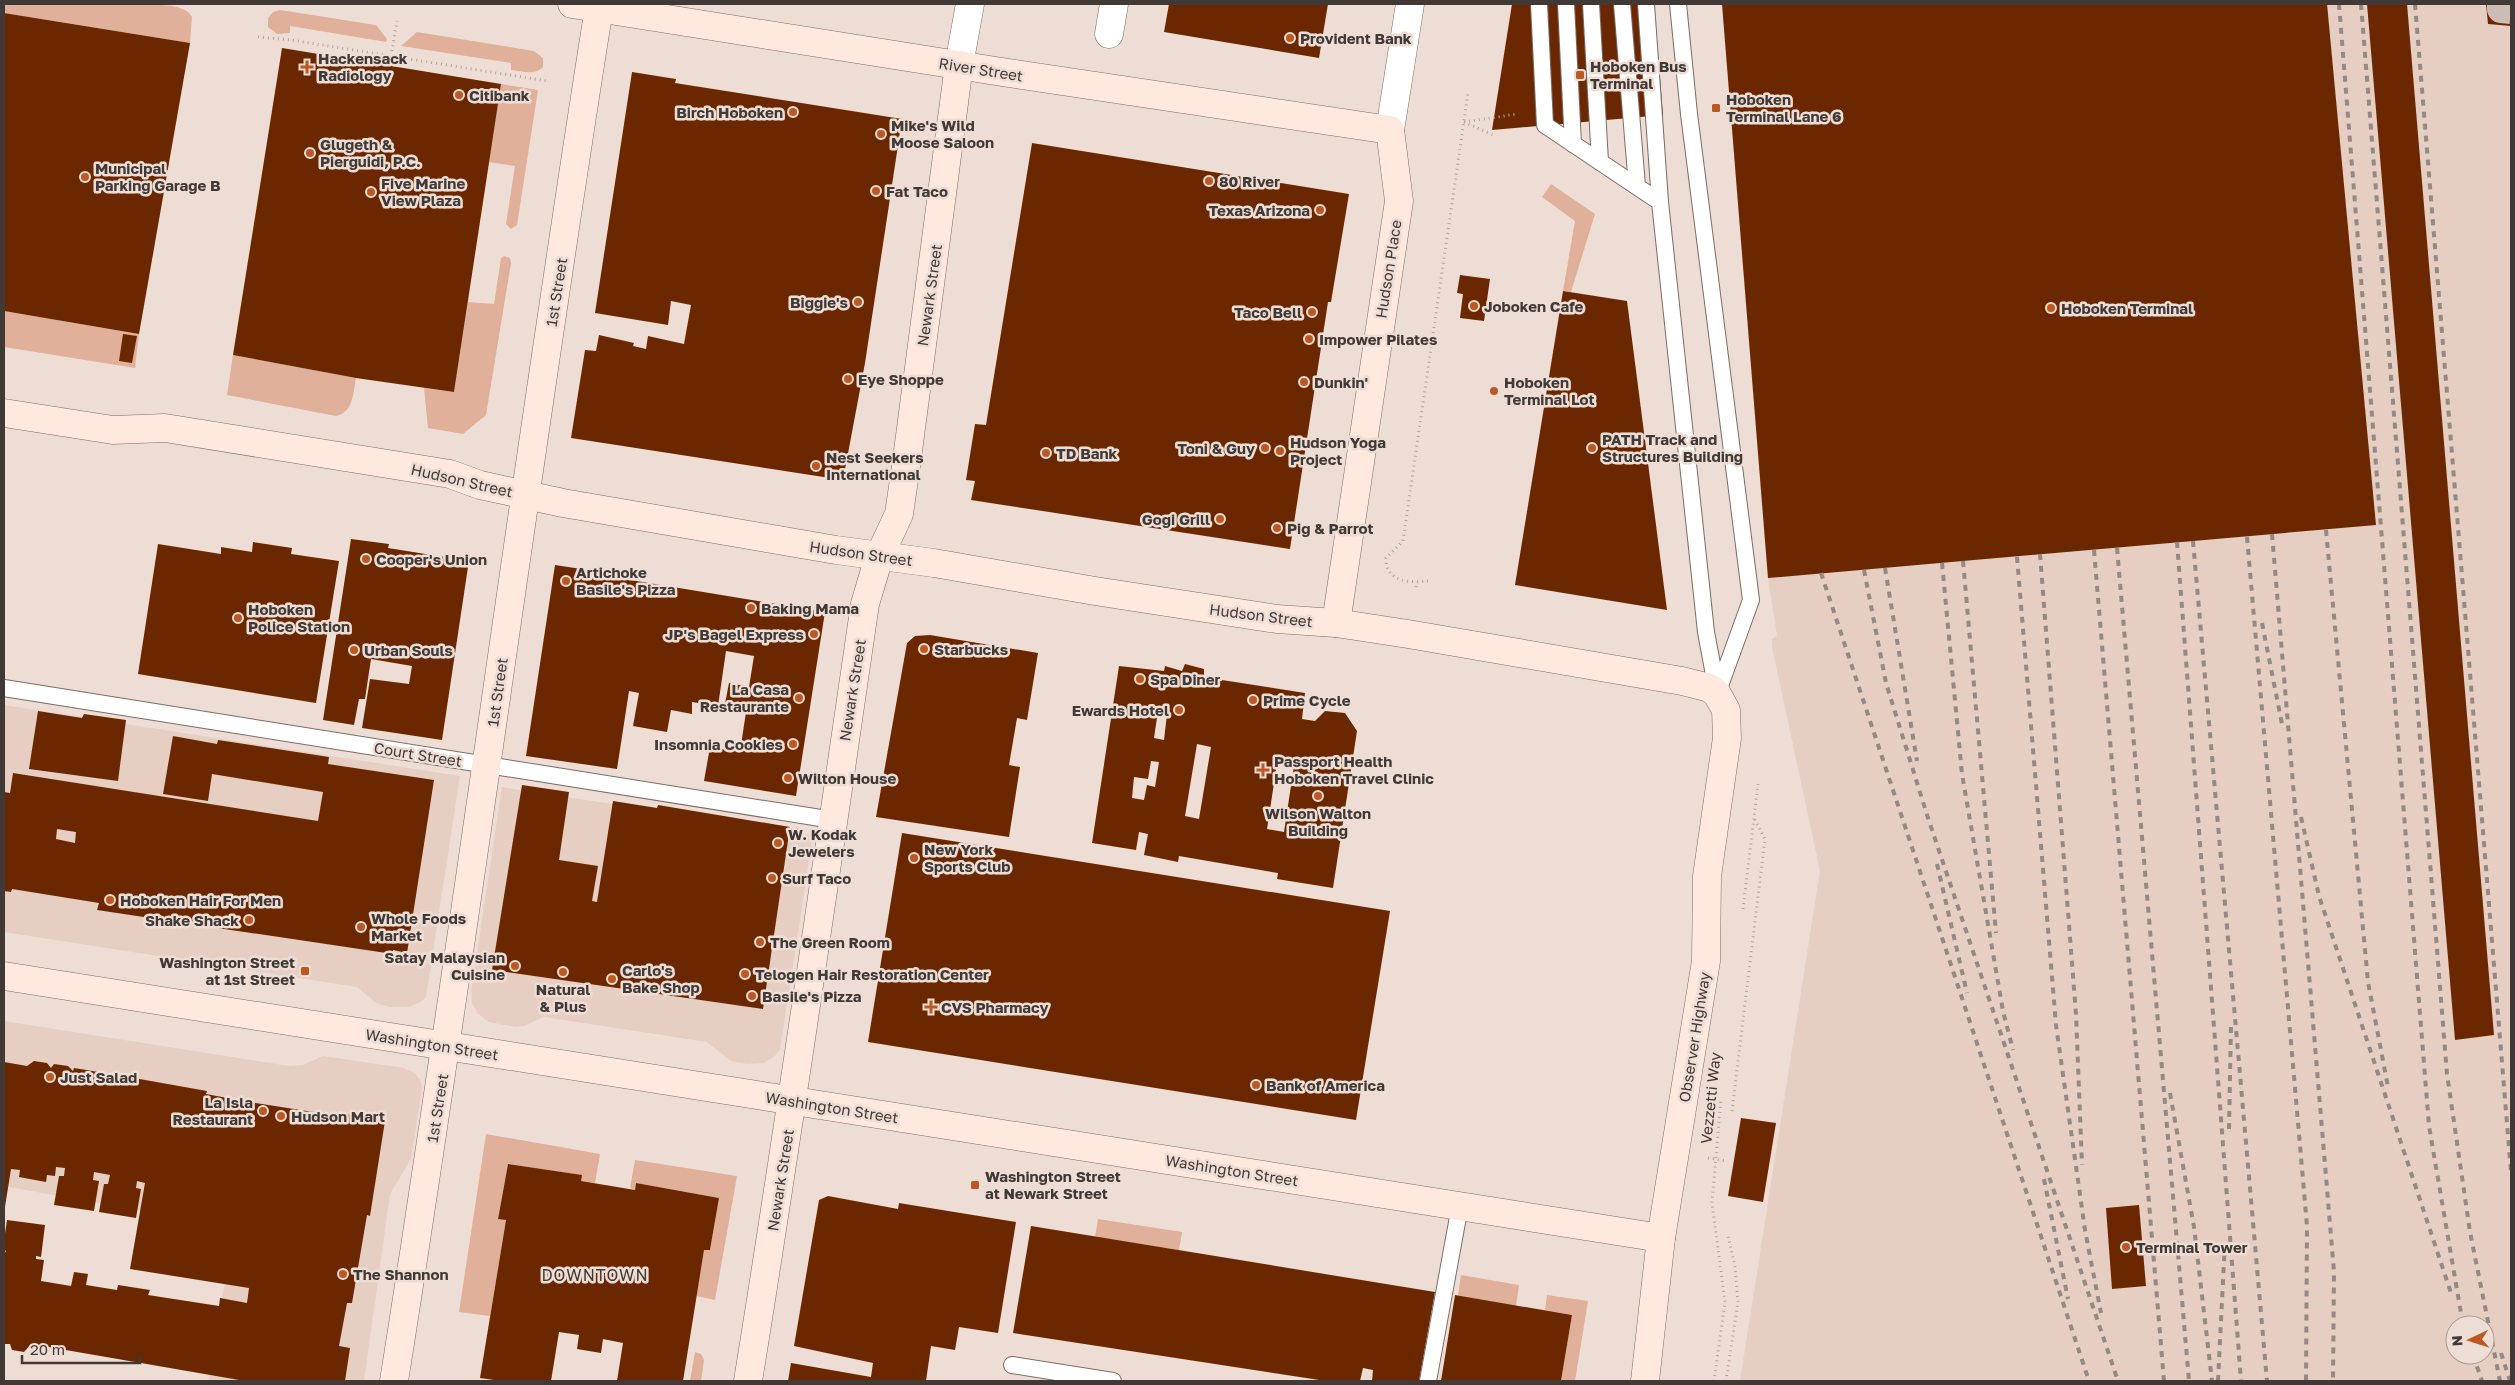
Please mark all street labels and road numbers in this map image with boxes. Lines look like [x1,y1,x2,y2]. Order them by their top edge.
street label: River Street [938,53,1024,85]
street label: Hudson Place [1371,218,1405,320]
street label: Newark Street [913,243,945,347]
street label: 1st Street [542,256,570,328]
street label: Hudson Street [409,460,515,500]
street label: Hudson Street [808,537,914,569]
street label: Hudson Street [1208,600,1314,630]
street label: Newark Street [835,638,869,742]
street label: 1st Street [483,656,511,728]
street label: Court Street [373,738,463,770]
street label: Observer Highway [1675,970,1713,1104]
street label: Washington Street [364,1025,500,1063]
street label: Vezzetti Way [1696,1051,1724,1145]
street label: 1st Street [423,1072,451,1144]
street label: Washington Street [764,1088,900,1126]
street label: Newark Street [763,1128,797,1232]
street label: Washington Street [1164,1151,1300,1189]

